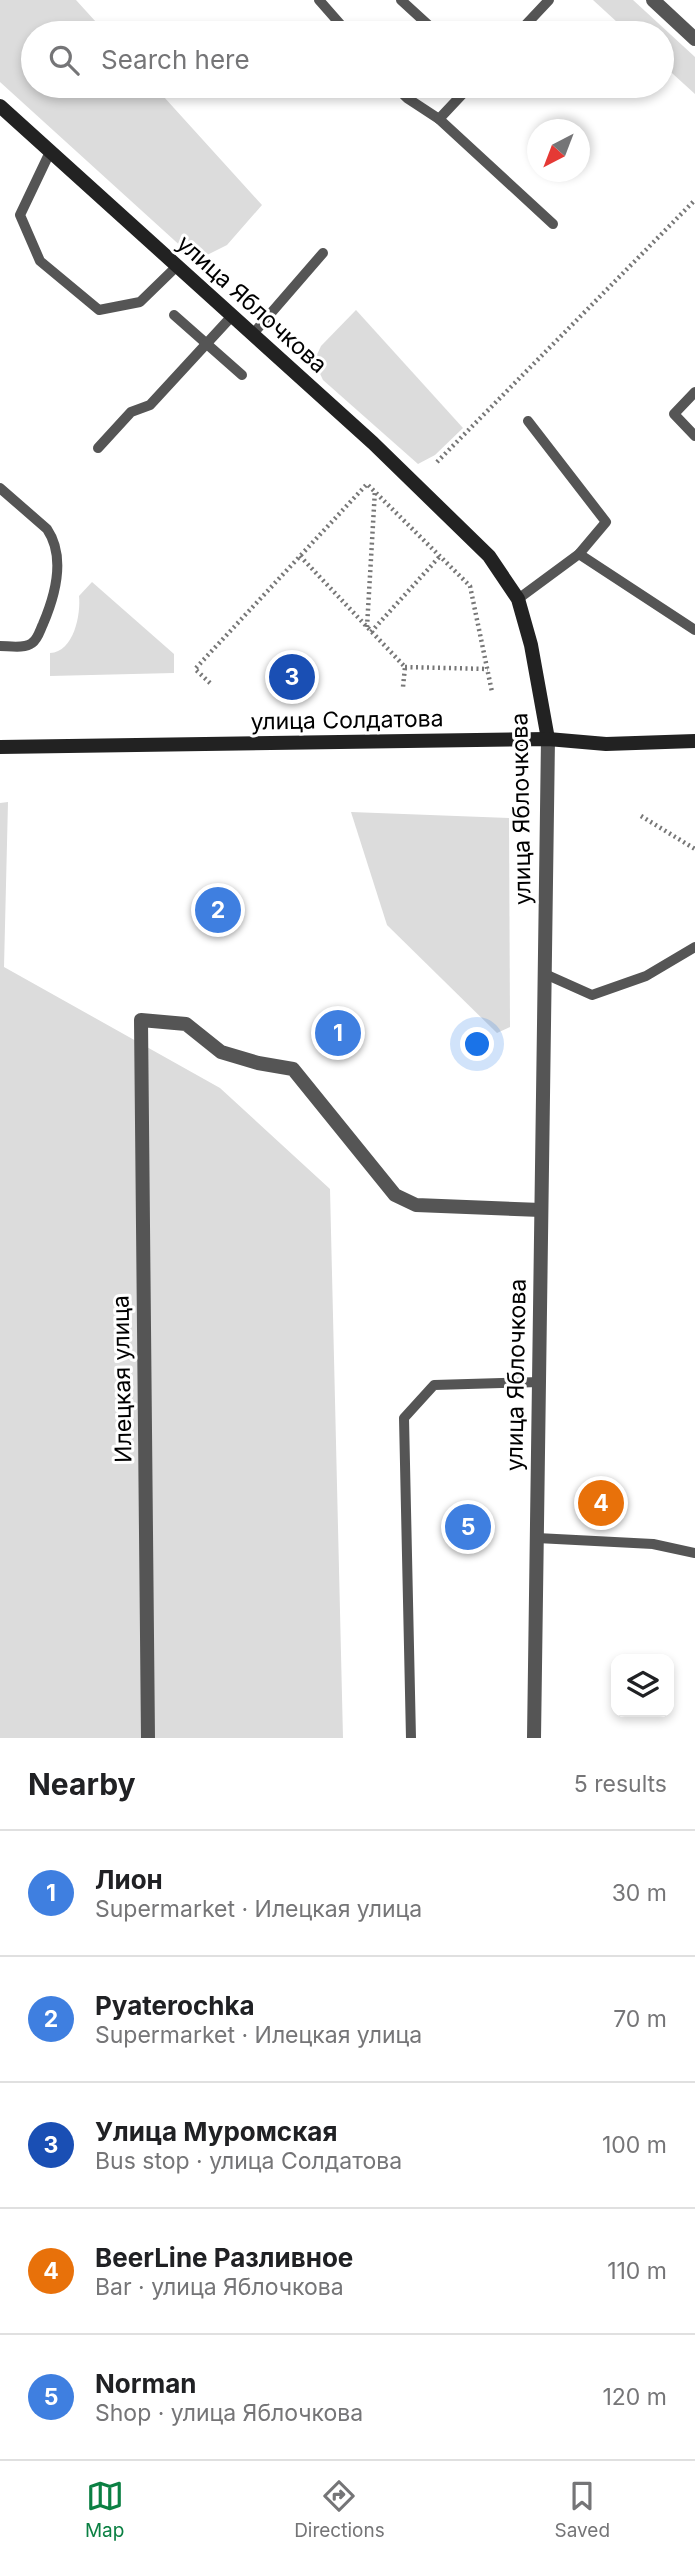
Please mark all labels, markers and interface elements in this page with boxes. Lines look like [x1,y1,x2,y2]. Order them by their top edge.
search box [21,21,674,98]
icon: search [45,41,83,79]
text: Search here [101,44,250,75]
north arrow [527,119,590,182]
street label: улица Яблочкова [171,229,333,379]
pin: 3 [269,651,315,703]
street label: улица Солдатова [250,704,444,736]
street label: улица Яблочкова [505,713,537,905]
pin: 2 [195,884,241,936]
pin: 1 [315,1007,361,1059]
your location [460,1027,494,1061]
street label: улица Яблочкова [500,1279,532,1471]
street label: Илецкая улица [107,1295,137,1463]
pin: 4 [578,1477,624,1529]
pin: 5 [445,1501,491,1553]
map controls [611,1654,674,1717]
button: layers [611,1654,674,1717]
text: Nearby [28,1766,136,1802]
text: 5 results [574,1770,667,1798]
text: Лион [95,1864,163,1895]
text: 1 [46,1879,56,1907]
text: 30 m [612,1879,667,1907]
text: Supermarket · Илецкая улица [95,1895,422,1923]
text: Pyaterochka [95,1990,255,2021]
text: 2 [44,2005,58,2033]
text: 70 m [613,2005,667,2033]
text: Supermarket · Илецкая улица [95,2021,422,2049]
text: Улица Муромская [95,2116,337,2147]
text: 3 [44,2131,58,2159]
text: 100 m [602,2131,667,2159]
text: Bus stop · улица Солдатова [95,2147,402,2175]
text: BeerLine Разливное [95,2242,353,2273]
text: 4 [43,2257,59,2285]
text: 110 m [607,2257,667,2285]
text: Bar · улица Яблочкова [95,2273,344,2301]
text: Norman [95,2368,197,2399]
text: 5 [44,2383,58,2411]
text: 120 m [602,2383,667,2411]
text: Shop · улица Яблочкова [95,2399,363,2427]
tab: Map [85,2477,124,2542]
tab: Directions [294,2477,385,2542]
tab: Saved [554,2477,610,2542]

